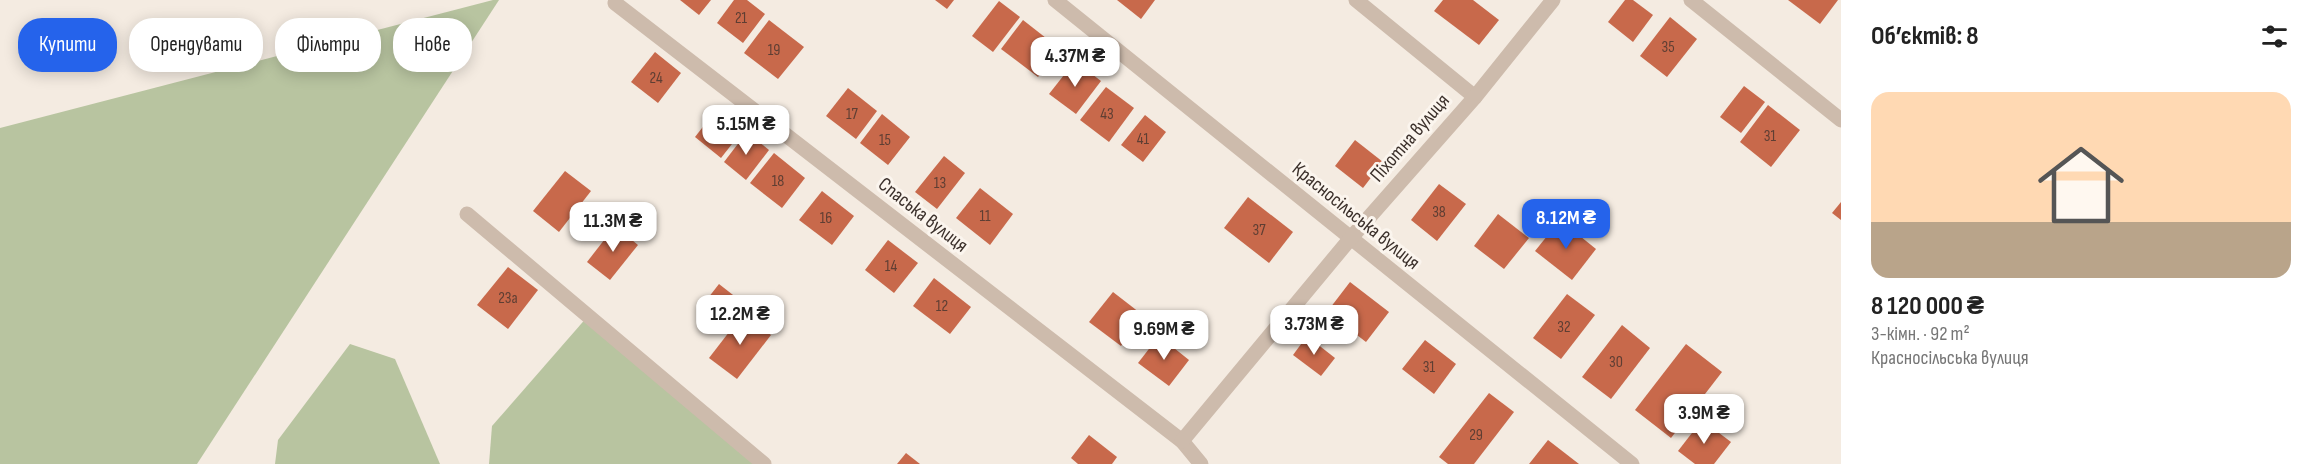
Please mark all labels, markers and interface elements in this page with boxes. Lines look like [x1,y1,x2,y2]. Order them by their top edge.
house number: 21 [735,9,748,28]
chip: Купити [18,18,117,72]
chip: Орендувати [129,18,263,72]
chip: Фільтри [275,18,381,72]
chip: Нове [393,18,472,72]
icon: filters [2258,20,2291,53]
text: Об’єктів: 8 [1871,21,1979,52]
pin: 4.37M ₴ [1020,37,1130,88]
house number: 35 [1661,38,1675,57]
house number: 19 [768,41,780,60]
text: 4.37M ₴ [1045,44,1105,68]
house number: 24 [649,69,663,88]
street label: Піхотна вулиця [1365,89,1455,187]
pin: 5.15M ₴ [691,105,801,156]
house number: 17 [846,105,859,124]
house number: 43 [1100,105,1114,124]
text: 5.15M ₴ [716,112,776,136]
house number: 31 [1764,127,1777,146]
house number: 41 [1137,130,1150,149]
house number: 15 [879,131,891,150]
icon: home [2027,131,2135,239]
street label: Красносільська вулиця [1287,157,1425,275]
house number: 18 [772,172,784,191]
street label: Спаська вулиця [873,172,973,258]
house number: 13 [934,174,946,193]
pin: 8.12M ₴ [1511,199,1621,250]
pin: 11.3M ₴ [558,202,668,253]
house number: 38 [1432,203,1446,222]
text: 8.12M ₴ [1536,206,1596,230]
house number: 11 [979,207,991,226]
text: 11.3M ₴ [584,209,642,233]
house number: 16 [820,209,832,228]
house number: 37 [1252,221,1266,240]
house number: 14 [885,257,897,276]
house number: 23а [498,289,518,308]
text: 8 120 000 ₴ [1871,291,1984,322]
pin: 12.2M ₴ [685,295,795,346]
house number: 12 [936,297,948,316]
text: 12.2M ₴ [710,302,770,326]
pin: 3.73M ₴ [1259,305,1369,356]
pin: 9.69M ₴ [1109,310,1219,361]
text: 3.73M ₴ [1284,312,1344,336]
text: 9.69M ₴ [1133,317,1195,341]
house number: 32 [1557,318,1571,337]
text: 3-кімн. · 92 m² [1871,322,1970,346]
text: Красносільська вулиця [1871,346,2028,370]
house number: 30 [1609,353,1623,372]
house number: 31 [1423,358,1436,377]
pin: 3.9M ₴ [1655,394,1753,445]
text: 3.9M ₴ [1678,401,1730,425]
house number: 29 [1469,426,1483,445]

